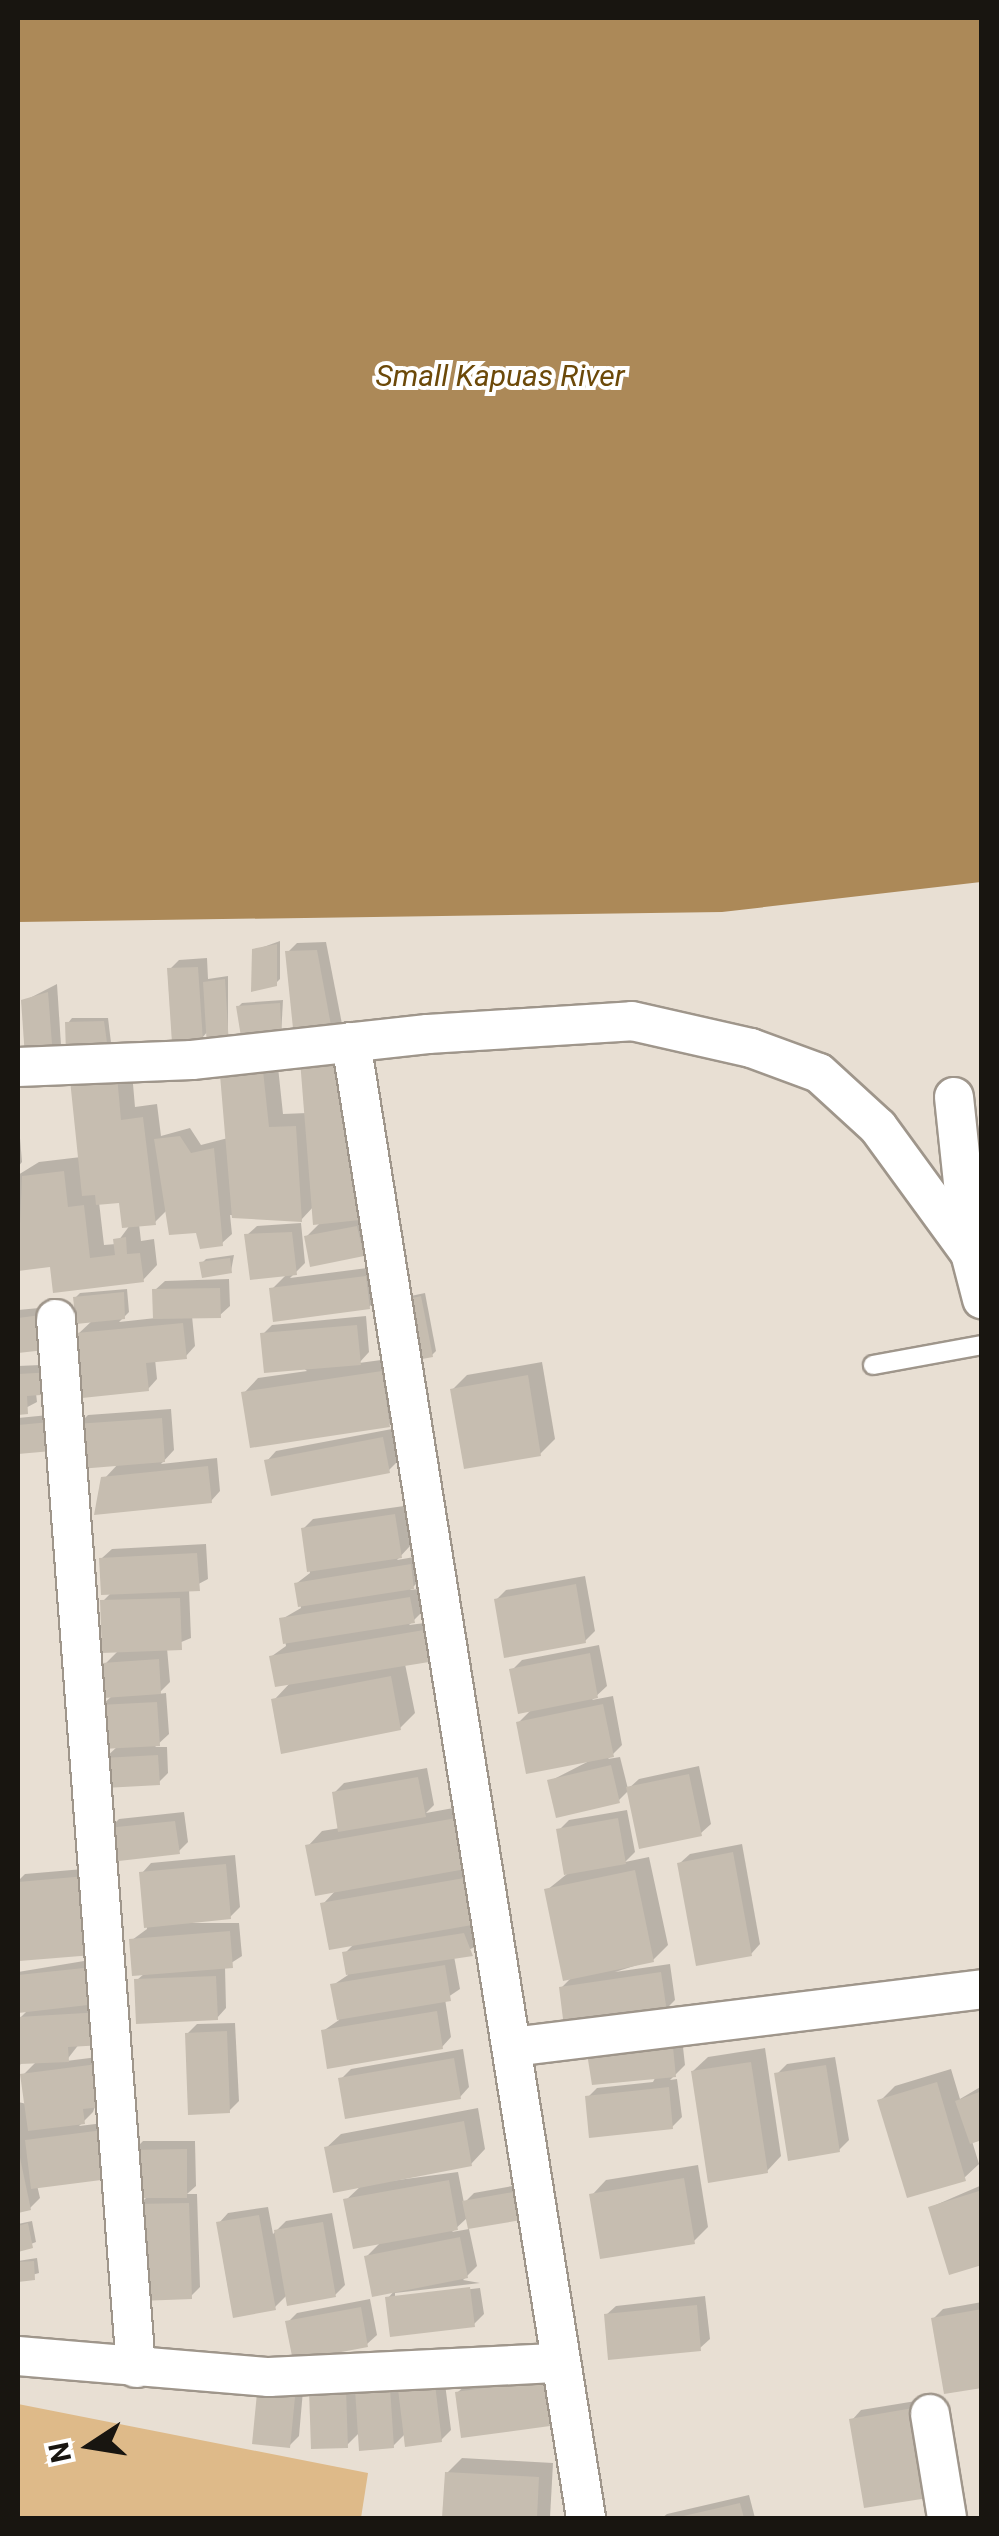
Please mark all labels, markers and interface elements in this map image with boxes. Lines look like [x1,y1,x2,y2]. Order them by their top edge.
water label: Small Kapuas River [375,358,625,394]
north arrow [40,2396,140,2496]
text: N [42,2439,78,2465]

